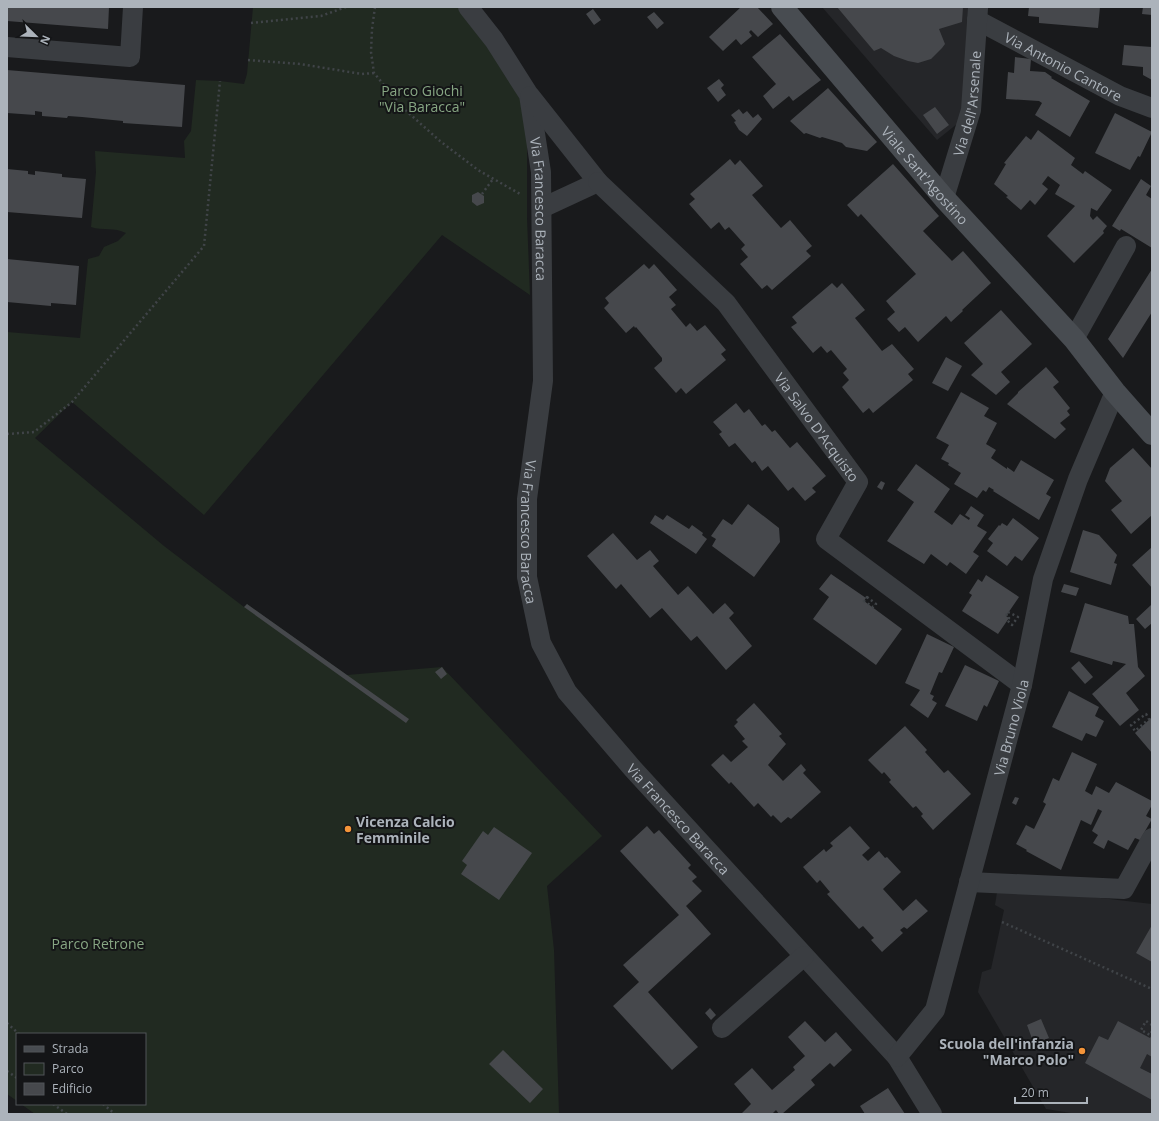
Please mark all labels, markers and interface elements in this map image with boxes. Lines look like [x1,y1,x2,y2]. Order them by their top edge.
north arrow [16,16,56,56]
street label: Via Antonio Cantore [1001,27,1126,105]
text: N [37,33,54,47]
street label: Via dell'Arsenale [948,50,985,158]
park label: Parco Giochi "Via Baracca" [379,81,465,116]
street label: Viale Sant'Agostino [878,122,973,228]
street label: Via Francesco Baracca [526,136,552,281]
street label: Via Salvo D'Acquisto [771,368,864,485]
street label: Via Francesco Baracca [517,459,542,605]
street label: Via Bruno Viola [989,678,1032,778]
street label: Via Francesco Baracca [623,759,734,878]
place label: Vicenza Calcio Femminile [356,812,455,847]
marker: Vicenza Calcio Femminile [343,824,353,834]
park label: Parco Retrone [52,934,145,953]
legend [16,1033,146,1105]
place label: Scuola dell'infanzia "Marco Polo" [939,1034,1074,1069]
text: Strada [52,1040,88,1057]
marker: Scuola dell'infanzia "Marco Polo" [1077,1046,1087,1056]
text: Parco [52,1060,84,1077]
scale bar [1015,1079,1087,1105]
text: Edificio [52,1080,92,1097]
text: 20 m [1021,1084,1049,1101]

